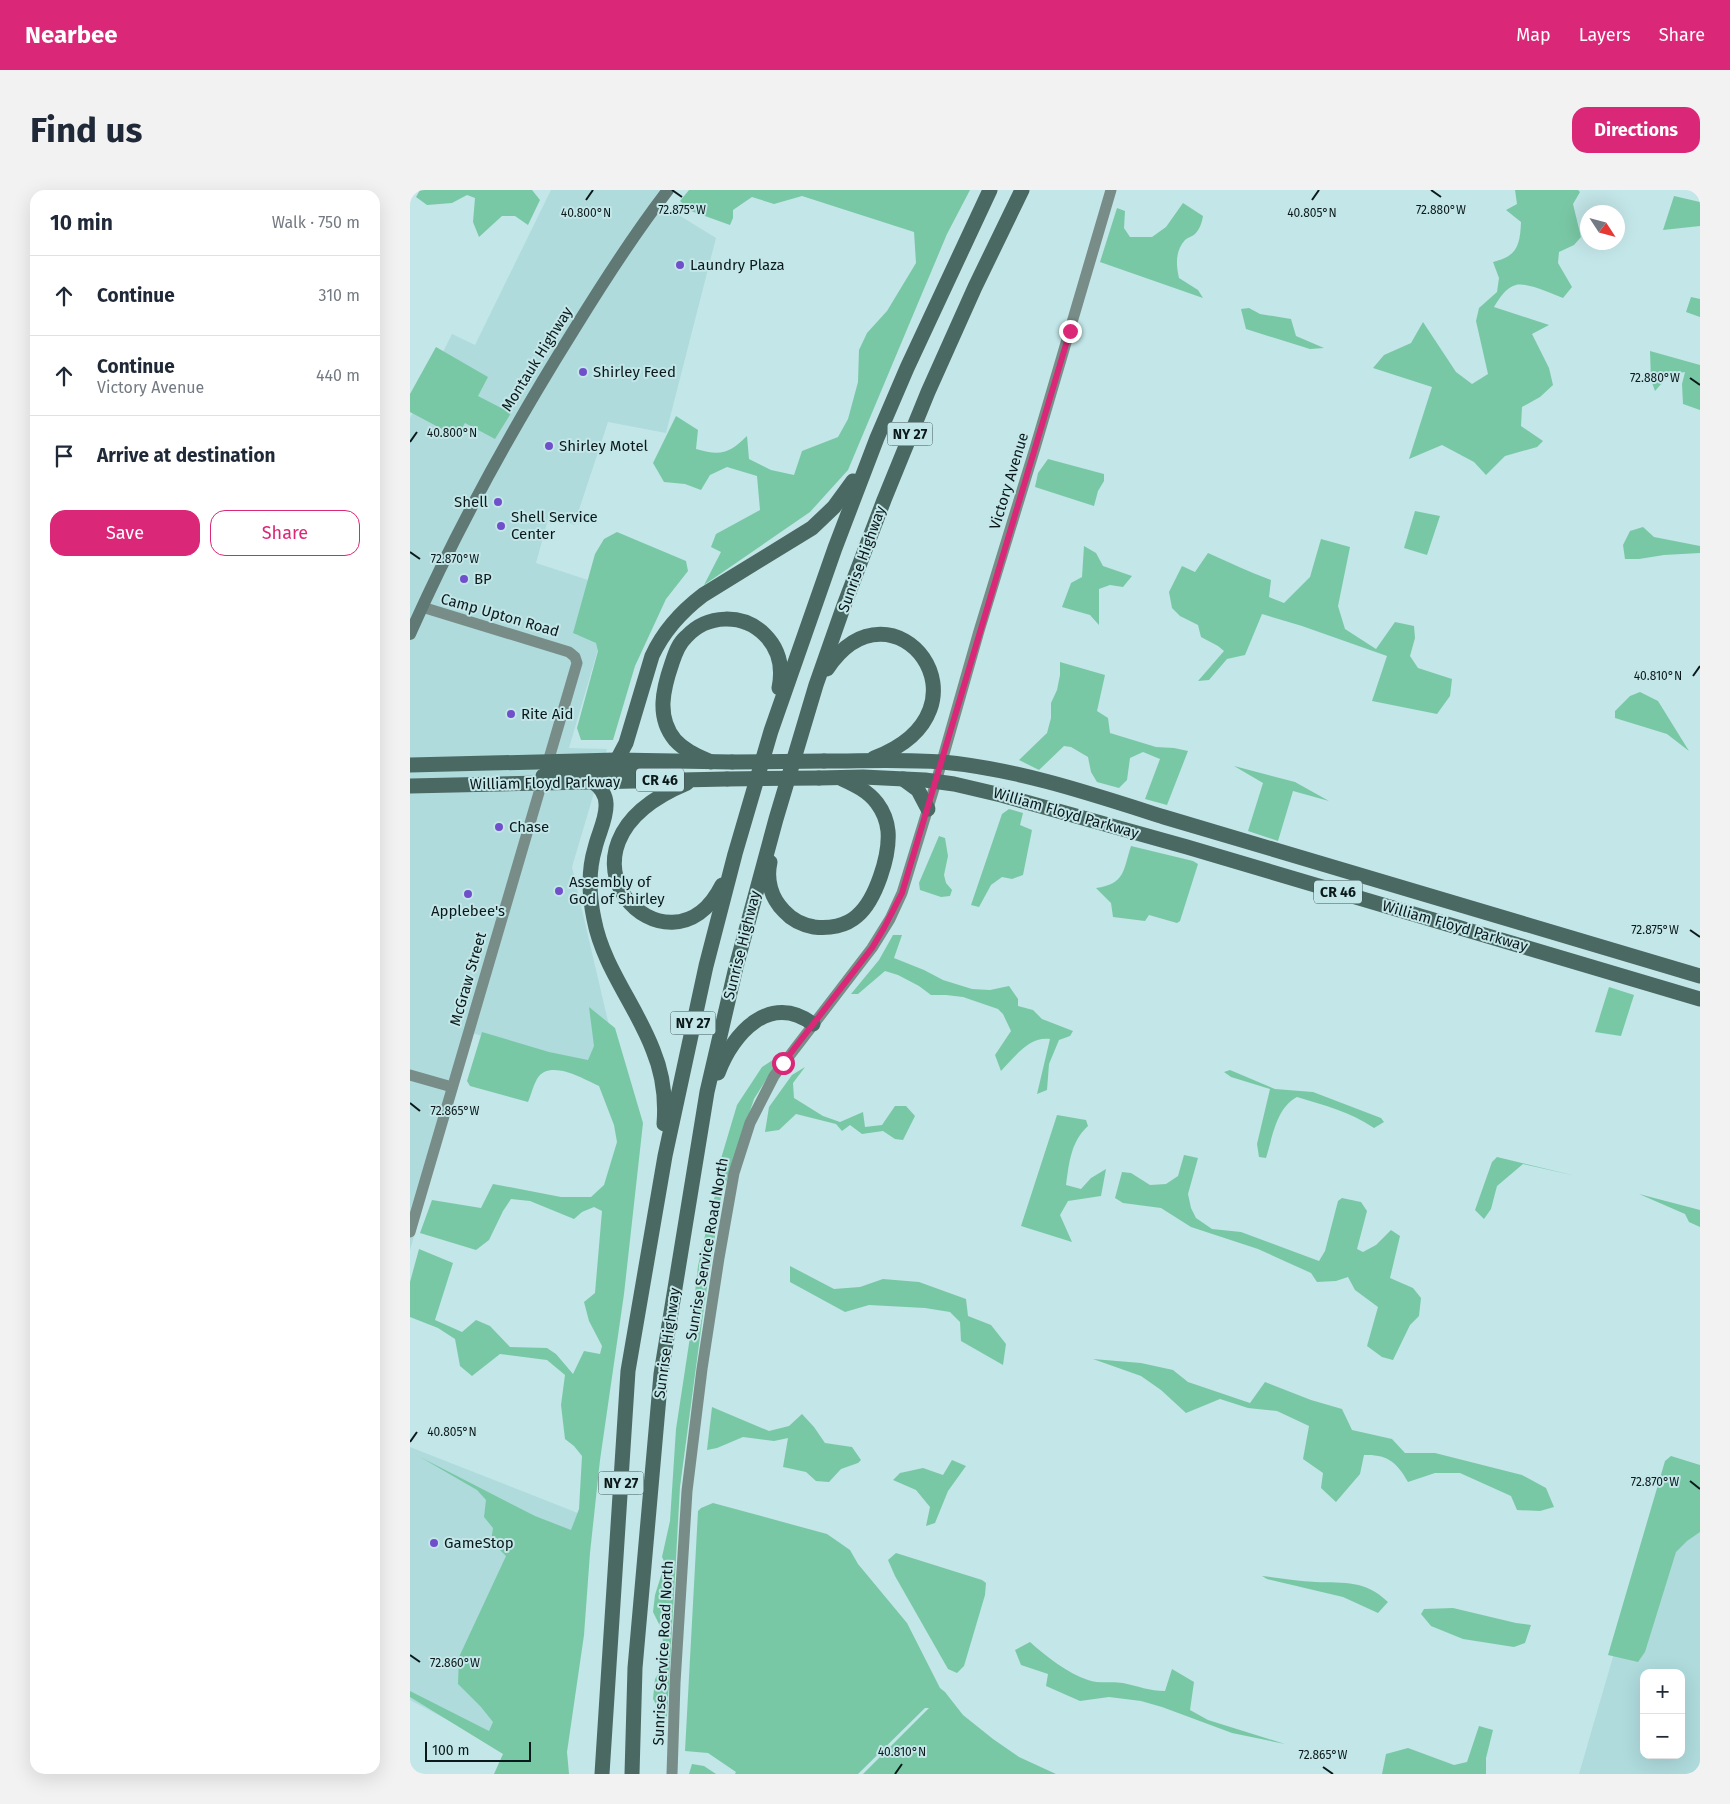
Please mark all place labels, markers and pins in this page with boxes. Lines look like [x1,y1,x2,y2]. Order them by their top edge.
place label: Laundry Plaza [690,256,785,274]
marker: Laundry Plaza [674,259,686,271]
place label: Shirley Feed [593,363,676,381]
marker: Shirley Feed [577,366,589,378]
place label: Shirley Motel [559,437,649,455]
marker: Shirley Motel [543,440,555,452]
place label: Shell [454,493,489,511]
marker: Shell [492,496,504,508]
place label: Shell Service Center [511,508,598,543]
marker: Shell Service Center [495,520,507,532]
place label: BP [474,570,492,588]
marker: BP [458,573,470,585]
place label: Rite Aid [521,705,573,723]
marker: Rite Aid [505,708,517,720]
place label: Chase [509,818,549,836]
marker: Chase [493,821,505,833]
place label: Assembly of God of Shirley [569,873,665,908]
marker: Assembly of God of Shirley [553,885,565,897]
marker: Applebee's [462,888,474,900]
place label: Applebee's [431,902,505,920]
place label: GameStop [444,1534,514,1552]
marker: GameStop [428,1537,440,1549]

